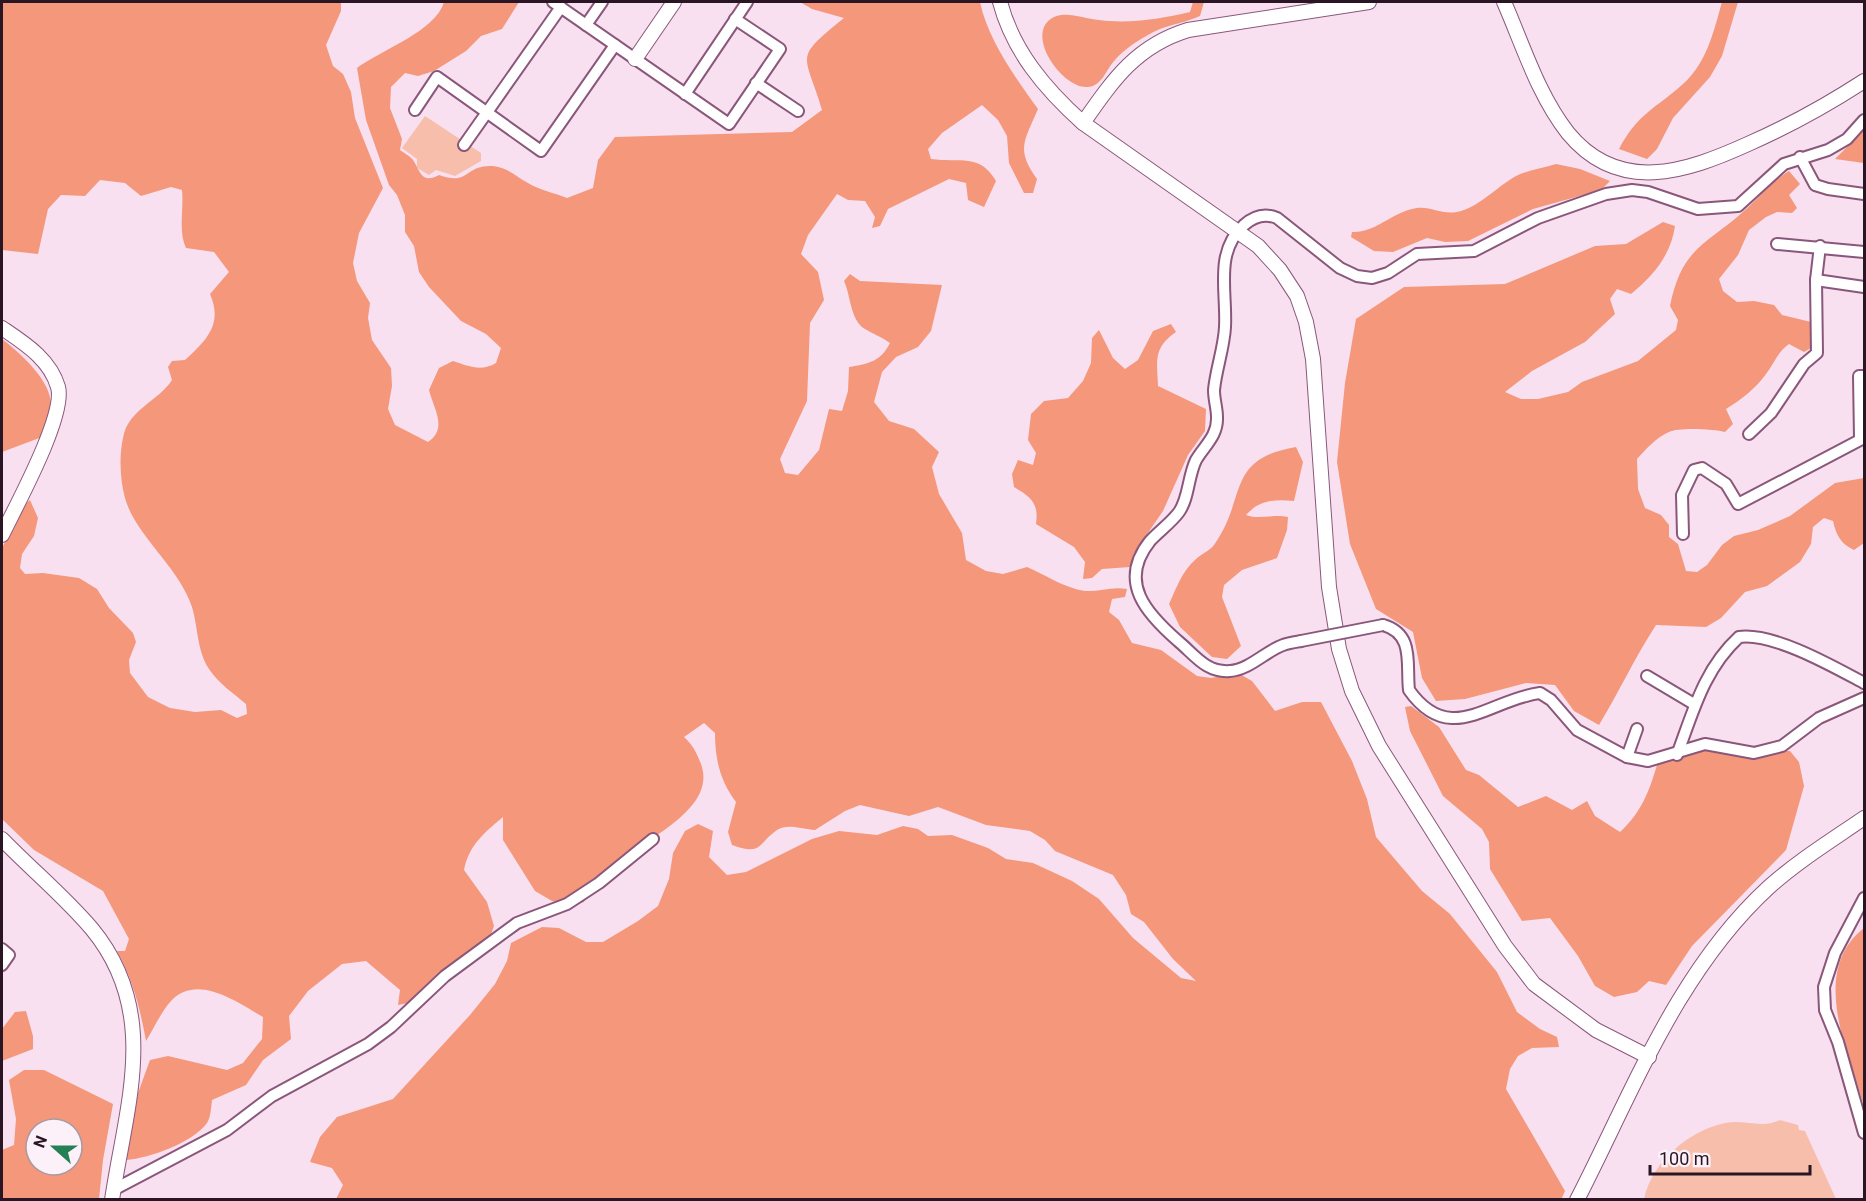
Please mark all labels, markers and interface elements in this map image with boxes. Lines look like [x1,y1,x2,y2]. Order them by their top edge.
north arrow [24,1117,84,1177]
text: N [30,1133,51,1150]
scale bar [1650,1138,1810,1176]
text: 100 m [1659,1148,1710,1169]

